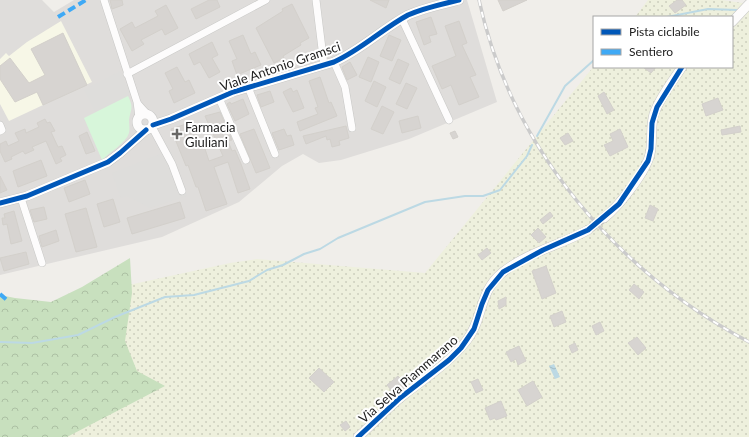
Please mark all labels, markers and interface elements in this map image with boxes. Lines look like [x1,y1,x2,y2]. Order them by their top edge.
legend [593,16,733,68]
text: Pista ciclabile [629,24,700,39]
street label: Viale Antonio Gramsci [218,38,342,94]
text: Sentiero [629,44,673,59]
place label: Farmacia Giuliani [185,119,236,150]
marker: Farmacia Giuliani [172,129,182,139]
street label: Via Selva Piammarano [355,332,461,426]

